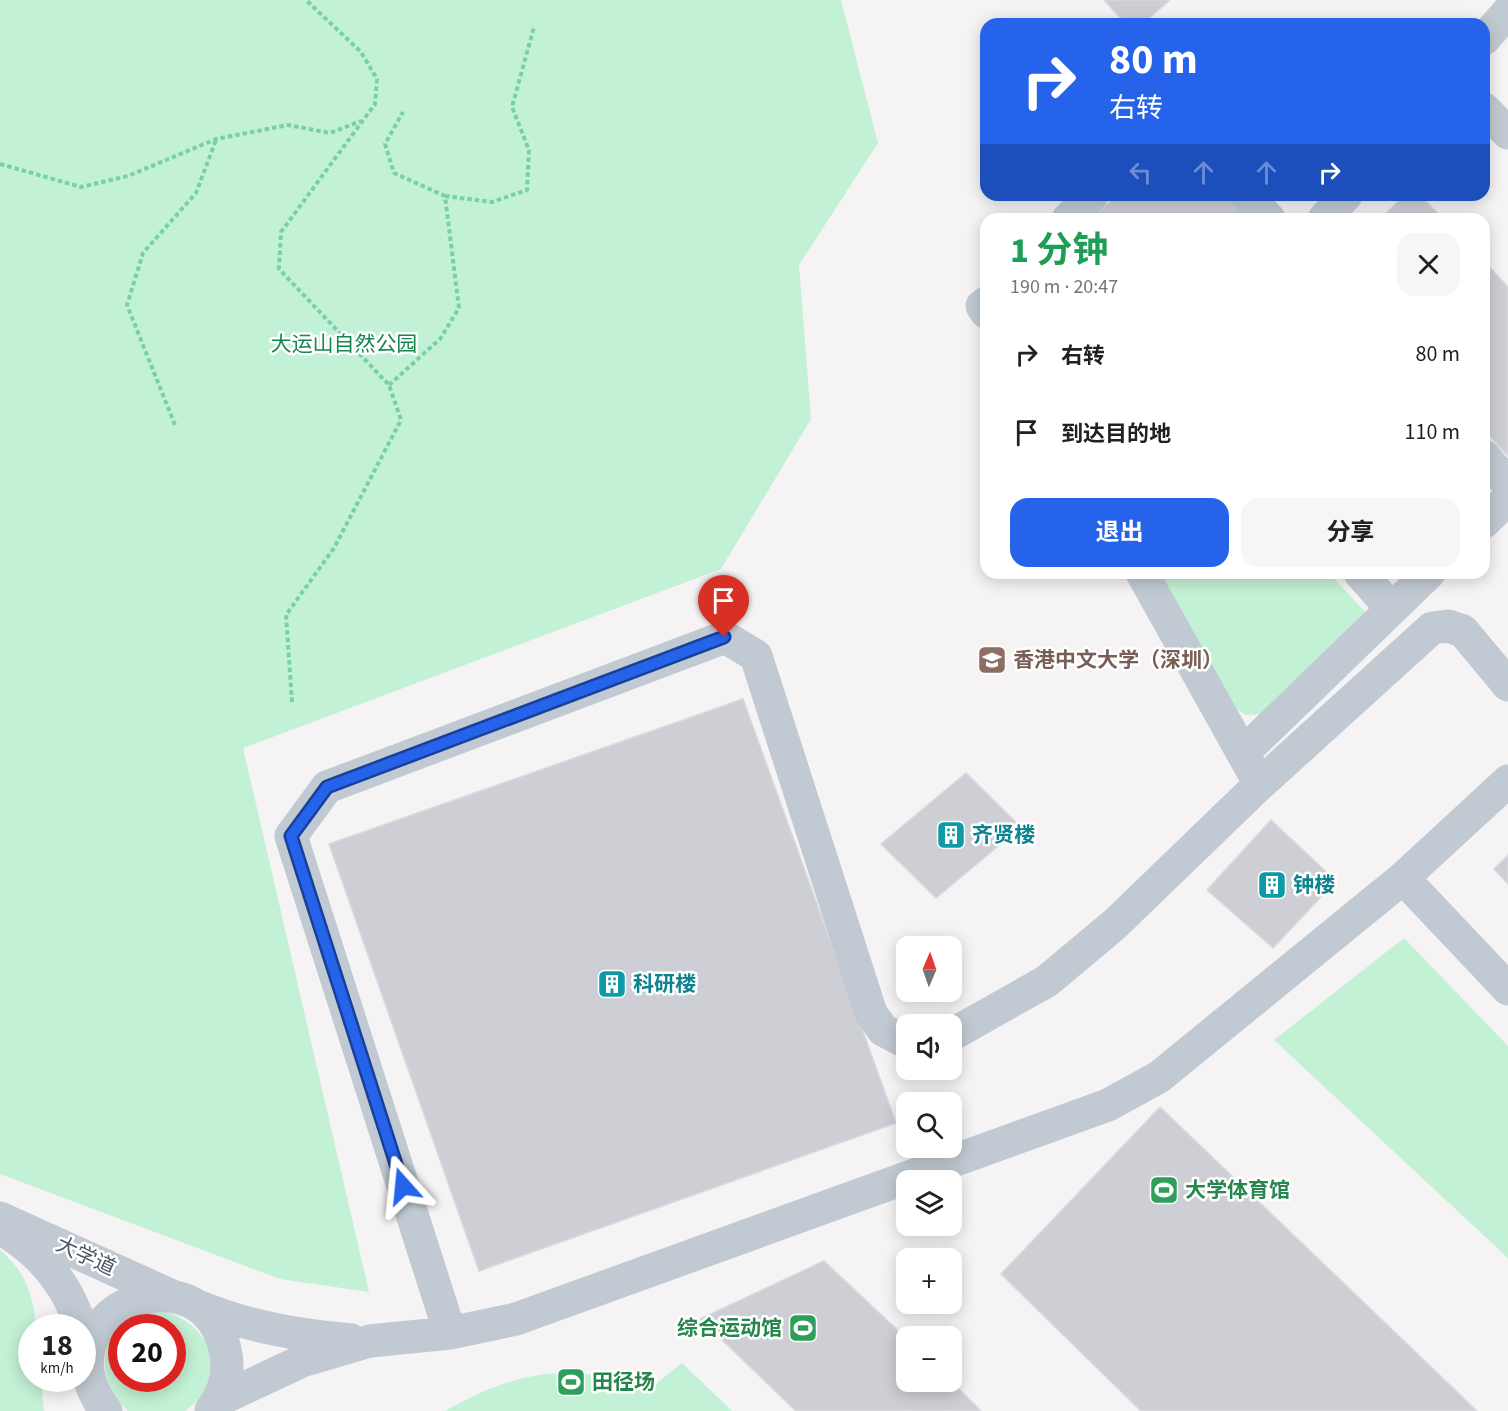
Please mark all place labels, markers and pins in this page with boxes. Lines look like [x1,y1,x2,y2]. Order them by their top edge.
pin [698,575,749,637]
school or university icon: 香港中文大学（深圳） [976,644,1008,676]
place label: 香港中文大学（深圳） [1013,645,1223,675]
building icon: 齐贤楼 [935,819,967,851]
place label: 齐贤楼 [972,820,1035,850]
building icon: 钟楼 [1256,869,1288,901]
place label: 钟楼 [1293,870,1335,900]
building icon: 科研楼 [596,968,628,1000]
place label: 科研楼 [633,969,696,999]
sports icon: 大学体育馆 [1148,1174,1180,1206]
place label: 大学体育馆 [1185,1175,1290,1205]
sports icon: 综合运动馆 [787,1312,819,1344]
place label: 综合运动馆 [677,1313,782,1343]
sports icon: 田径场 [555,1366,587,1398]
place label: 田径场 [592,1367,655,1397]

